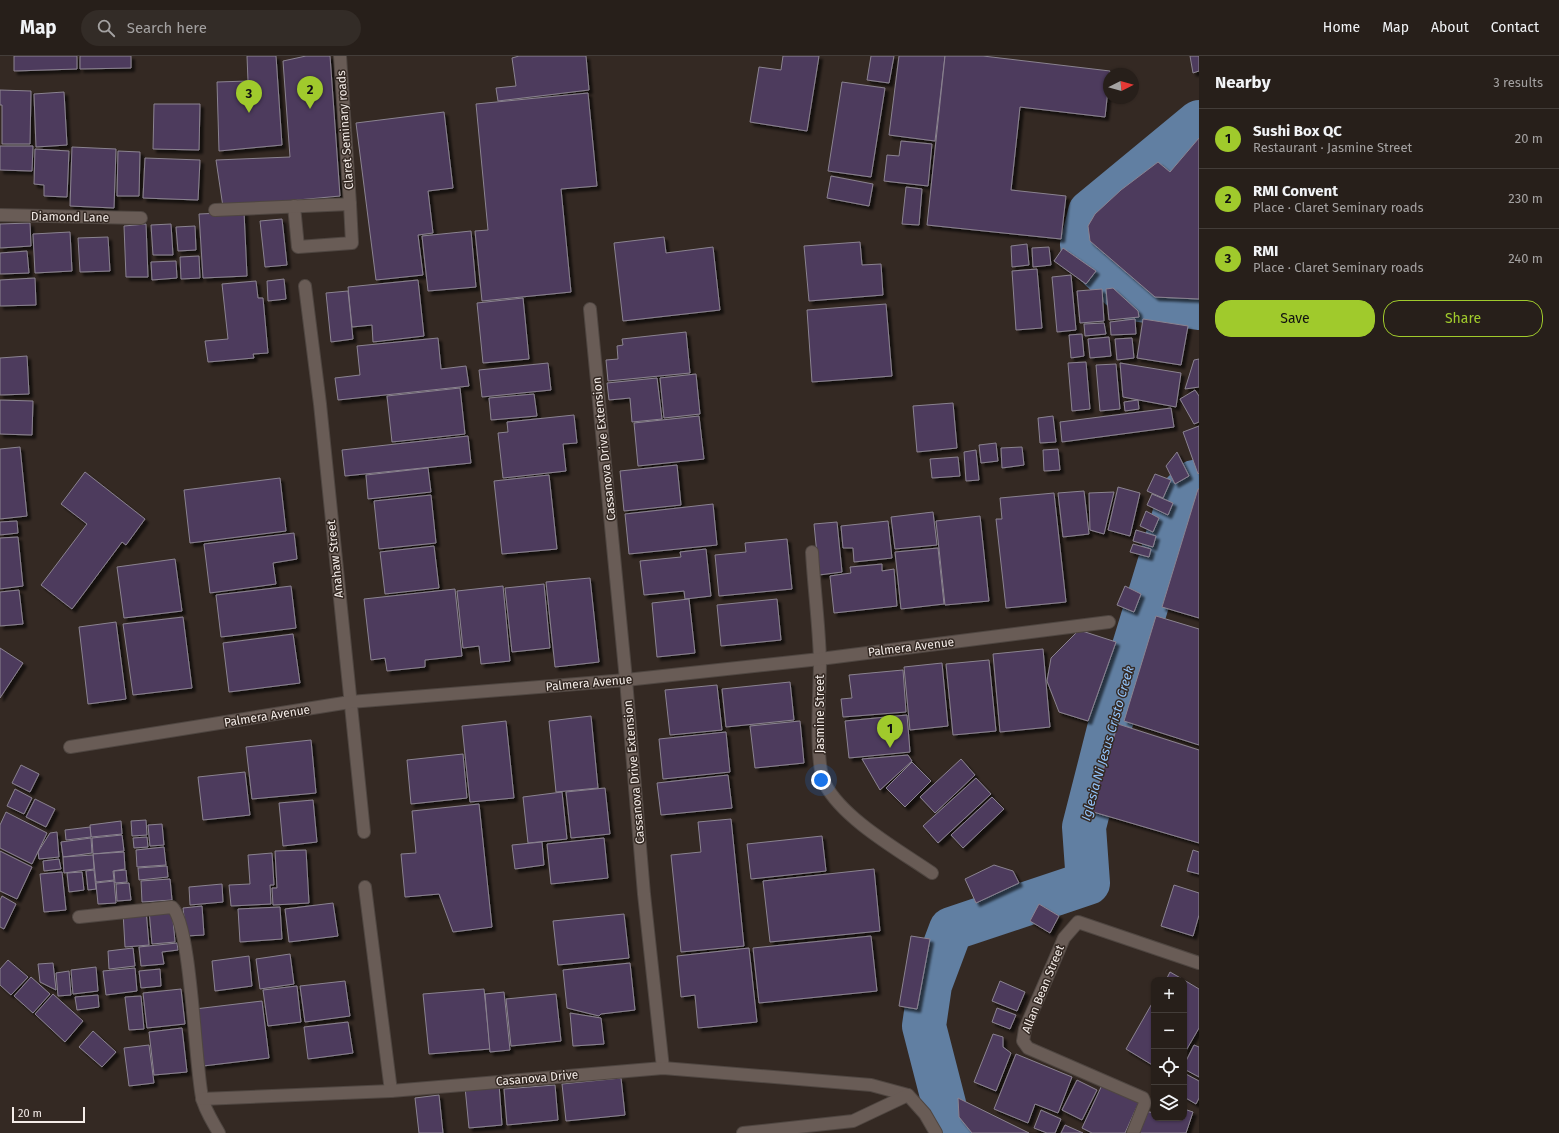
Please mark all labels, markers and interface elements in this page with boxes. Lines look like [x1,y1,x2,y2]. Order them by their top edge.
search box [81,10,361,46]
text: Map [20,16,57,39]
icon: search [95,17,117,39]
text: Search here [127,19,207,37]
text: Home [1323,19,1360,36]
text: Map [1382,19,1409,36]
text: About [1431,19,1469,36]
text: Contact [1491,19,1539,36]
north arrow [1103,68,1139,104]
street label: Claret Seminary roads [334,70,356,190]
text: Nearby [1215,72,1270,93]
text: 3 results [1493,75,1543,90]
pin: 2 [297,76,323,109]
pin: 3 [236,80,262,113]
text: Sushi Box QC [1253,122,1342,140]
text: 1 [1225,131,1231,146]
text: 20 m [1515,131,1543,146]
text: Restaurant · Jasmine Street [1253,140,1412,155]
text: RMI Convent [1253,182,1338,200]
text: 2 [1225,191,1231,206]
text: 230 m [1508,191,1543,206]
text: Place · Claret Seminary roads [1253,200,1424,215]
street label: Diamond Lane [31,209,109,225]
text: RMI [1253,242,1278,260]
text: 3 [1225,251,1231,266]
text: 240 m [1508,251,1543,266]
text: Place · Claret Seminary roads [1253,260,1424,275]
button: Save [1215,300,1375,337]
button: Share [1383,300,1543,337]
street label: Cassanova Drive Extension [590,377,618,521]
street label: Anahaw Street [324,519,346,599]
street label: Palmera Avenue [867,635,955,659]
water label: Iglesia Ni Jesus Cristo Creek [1078,664,1137,822]
street label: Palmera Avenue [545,672,633,694]
street label: Jasmine Street [813,674,827,753]
street label: Cassanova Drive Extension [621,700,647,844]
street label: Palmera Avenue [223,702,311,730]
pin: 1 [877,715,903,748]
your location [811,770,831,790]
street label: Allan Bean Street [1019,942,1067,1035]
map controls [1151,977,1187,1121]
button: + [1151,977,1187,1013]
button: − [1151,1013,1187,1049]
button: locate [1151,1049,1187,1085]
street label: Casanova Drive [495,1067,579,1089]
button: layers [1151,1085,1187,1121]
scale bar [12,1105,85,1124]
text: 20 m [18,1107,42,1120]

